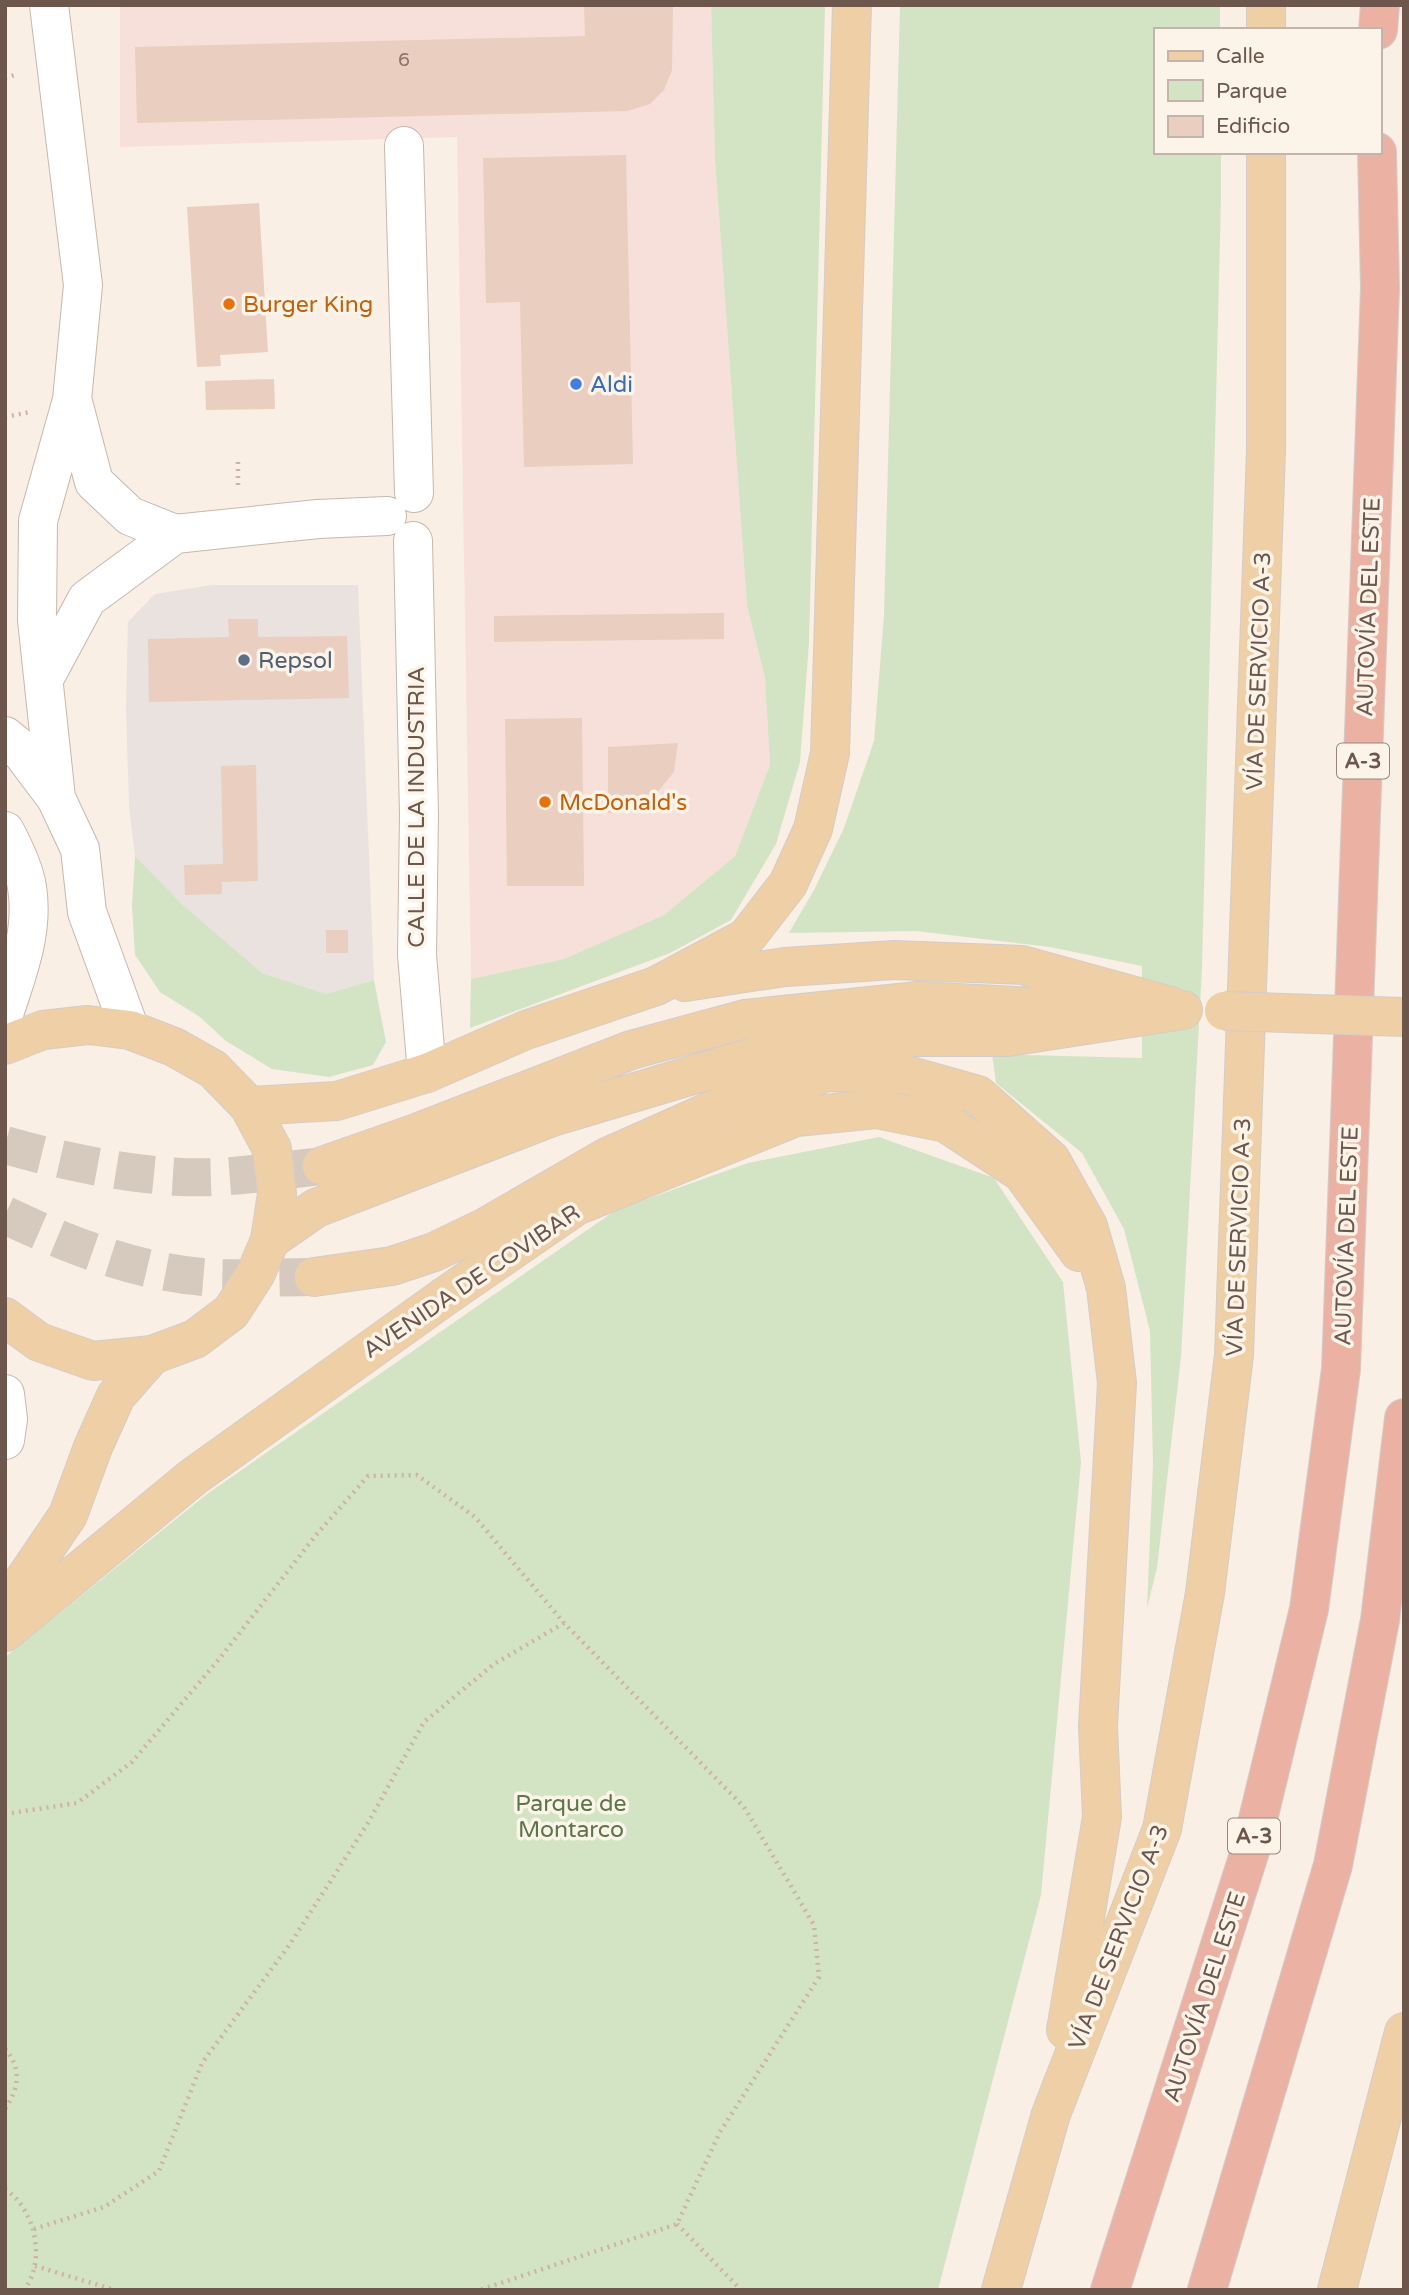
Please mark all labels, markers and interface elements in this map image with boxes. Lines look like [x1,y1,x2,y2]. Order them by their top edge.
legend [1154,28,1381,154]
text: Calle [1216,44,1265,69]
house number: 6 [398,49,410,71]
text: Parque [1216,79,1287,104]
text: Edificio [1216,114,1290,139]
place label: Burger King [243,291,373,319]
marker: Burger King [221,296,237,312]
place label: Aldi [590,371,633,399]
marker: Aldi [568,376,584,392]
street label: AUTOVÍA DEL ESTE [1351,497,1387,717]
street label: VÍA DE SERVICIO A-3 [1241,551,1277,791]
place label: Repsol [258,647,333,675]
marker: Repsol [236,652,252,668]
street label: CALLE DE LA INDUSTRIA [403,666,431,948]
road number: A-3 [1337,744,1389,778]
place label: McDonald's [559,789,687,817]
marker: McDonald's [537,794,553,810]
street label: VÍA DE SERVICIO A-3 [1221,1117,1257,1357]
street label: AUTOVÍA DEL ESTE [1329,1126,1365,1346]
street label: AVENIDA DE COVIBAR [358,1199,585,1365]
park label: Parque de Montarco [515,1790,627,1844]
road number: A-3 [1228,1818,1280,1854]
street label: VÍA DE SERVICIO A-3 [1063,1821,1175,2054]
street label: AUTOVÍA DEL ESTE [1158,1889,1252,2106]

